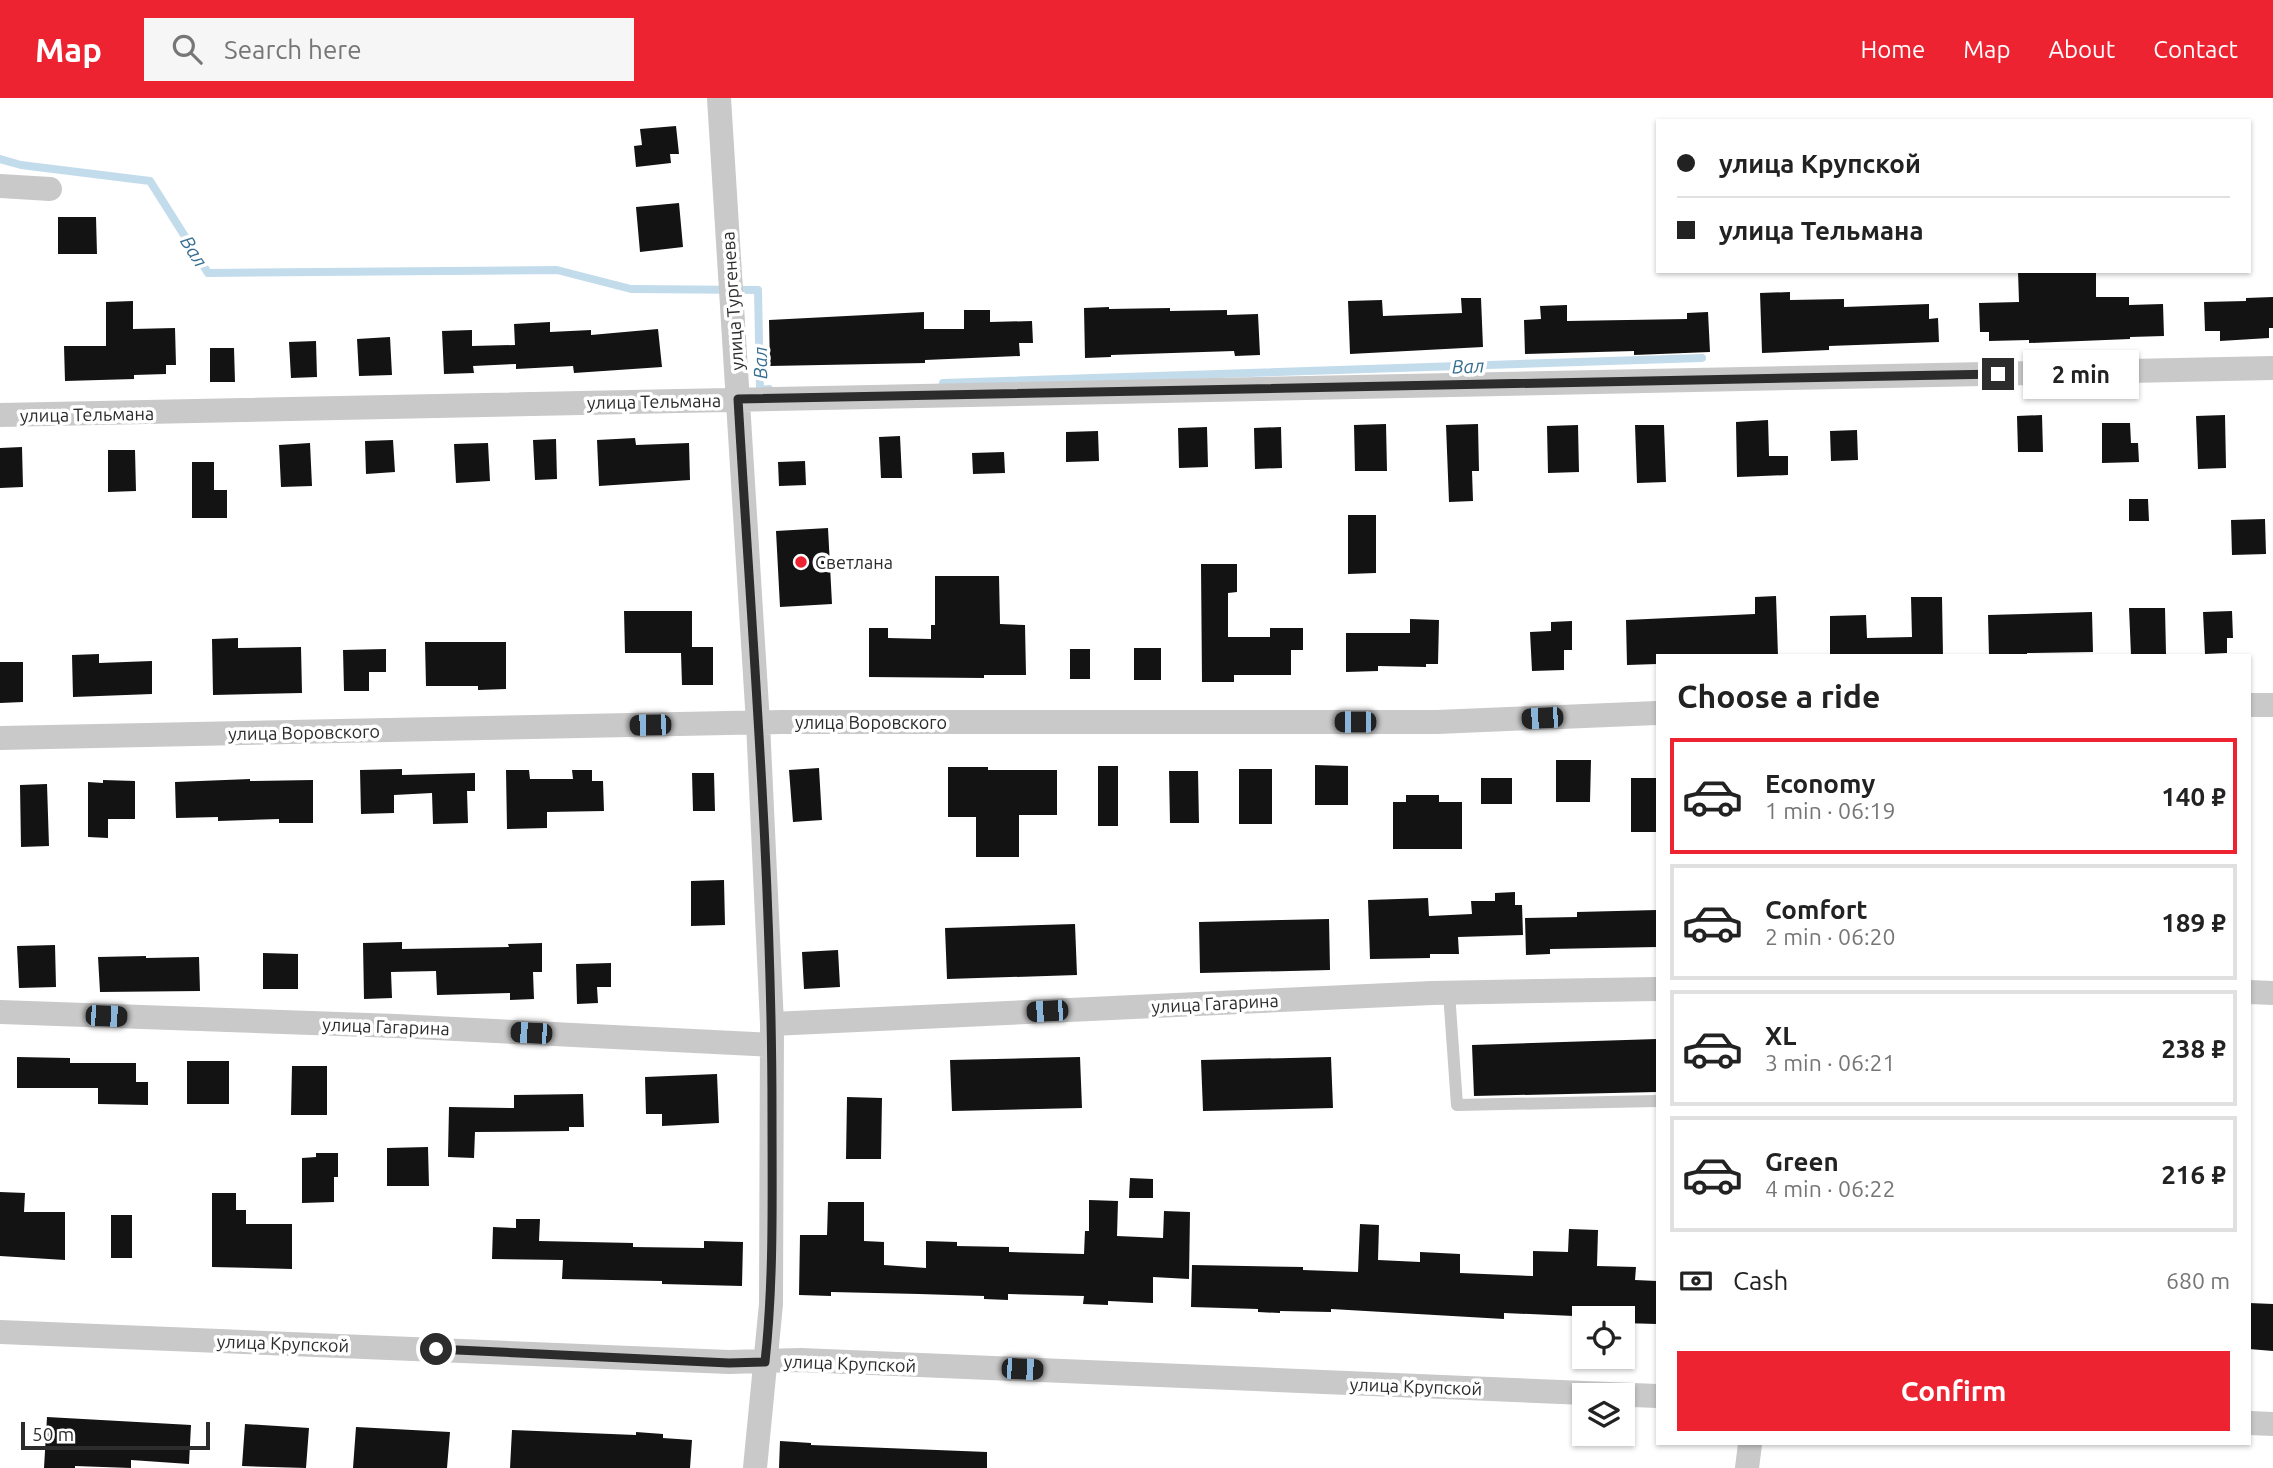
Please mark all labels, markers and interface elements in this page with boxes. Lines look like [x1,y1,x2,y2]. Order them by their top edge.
search box [144,18,634,81]
icon: search [168,30,206,68]
text: Map [35,31,102,68]
text: Search here [224,35,362,64]
text: Home [1860,36,1925,63]
text: Map [1963,36,2010,63]
text: About [2048,36,2115,63]
text: Contact [2153,36,2238,63]
text: улица Крупской [1719,149,1921,178]
text: улица Тельмана [1719,216,1924,245]
water label: Вал [176,231,212,271]
street label: улица Тургенева [717,231,747,371]
water label: Вал [749,346,771,379]
callout: 2 min [2022,350,2138,398]
water label: Вал [1451,354,1485,378]
route end [1982,358,2014,390]
text: 2 min [2052,362,2110,387]
street label: улица Тельмана [587,390,721,412]
street label: улица Тельмана [20,403,154,425]
place label: Светлана [815,552,893,572]
marker: Светлана [793,554,809,570]
text: Choose a ride [1677,678,1880,714]
car [1521,706,1564,730]
street label: улица Воровского [795,712,947,732]
car [1335,712,1377,733]
car [629,714,672,736]
street label: улица Воровского [228,721,380,743]
icon: car [1681,765,1744,828]
text: Economy [1765,769,1875,798]
text: 140 ₽ [2161,782,2226,811]
text: 1 min · 06:19 [1765,798,1896,823]
icon: car [1681,891,1744,954]
text: Comfort [1765,895,1868,924]
text: 189 ₽ [2161,908,2226,937]
text: 2 min · 06:20 [1765,924,1896,949]
street label: улица Гагарина [1151,990,1279,1016]
car [1026,999,1069,1023]
car [85,1005,128,1027]
street label: улица Гагарина [322,1014,450,1038]
icon: car [1681,1017,1744,1080]
car [510,1021,553,1045]
text: XL [1765,1021,1796,1050]
text: 238 ₽ [2161,1034,2226,1063]
text: 3 min · 06:21 [1765,1050,1896,1075]
icon: car [1681,1143,1744,1206]
text: Green [1765,1147,1839,1176]
text: 216 ₽ [2161,1160,2226,1189]
text: 4 min · 06:22 [1765,1176,1896,1201]
icon: cash [1677,1262,1715,1300]
text: Cash [1733,1266,1788,1295]
text: 680 m [2166,1268,2230,1293]
map controls [1572,1306,1635,1446]
button: locate [1572,1306,1635,1369]
street label: улица Крупской [217,1331,349,1355]
route start [420,1333,452,1365]
street label: улица Крупской [784,1351,916,1375]
button: Confirm [1677,1351,2230,1431]
car [1001,1358,1044,1380]
street label: улица Крупской [1350,1374,1482,1398]
button: layers [1572,1383,1635,1446]
scale bar [21,1419,210,1451]
text: 50 m [32,1423,74,1445]

